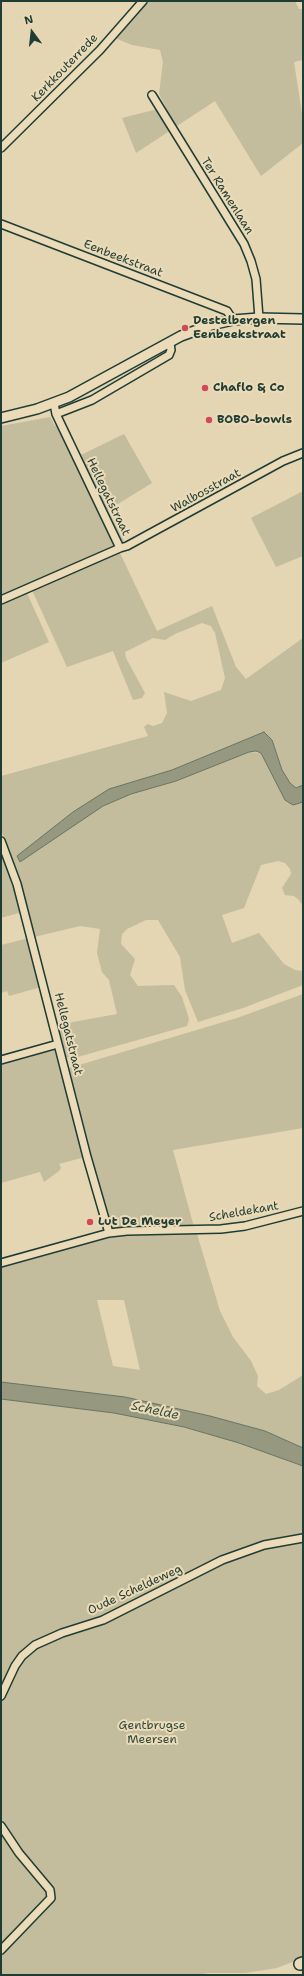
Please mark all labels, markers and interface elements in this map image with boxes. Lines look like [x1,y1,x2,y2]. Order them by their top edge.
north arrow [12,12,52,52]
text: N [23,12,35,28]
street label: Kerkkouterrede [29,31,101,105]
street label: Ter Ramenlaan [198,155,256,237]
street label: Eenbeekstraat [81,237,165,281]
place label: Destelbergen Eenbeekstraat [193,314,286,342]
marker: Destelbergen Eenbeekstraat [180,323,190,333]
place label: Chaflo & Co [213,381,284,395]
marker: Chaflo & Co [200,383,210,393]
place label: BOBO-bowls [217,413,292,427]
marker: BOBO-bowls [204,415,214,425]
street label: Hellegatstraat [83,456,133,538]
street label: Walbosstraat [169,466,243,516]
street label: Hellegatstraat [51,991,85,1077]
street label: Scheldekant [208,1199,280,1225]
place label: Lut De Meyer [98,1215,181,1229]
marker: Lut De Meyer [85,1217,95,1227]
water label: Schelde [130,1398,180,1424]
street label: Oude Scheldeweg [86,1562,184,1618]
park label: Gentbrugse Meersen [118,1719,186,1747]

